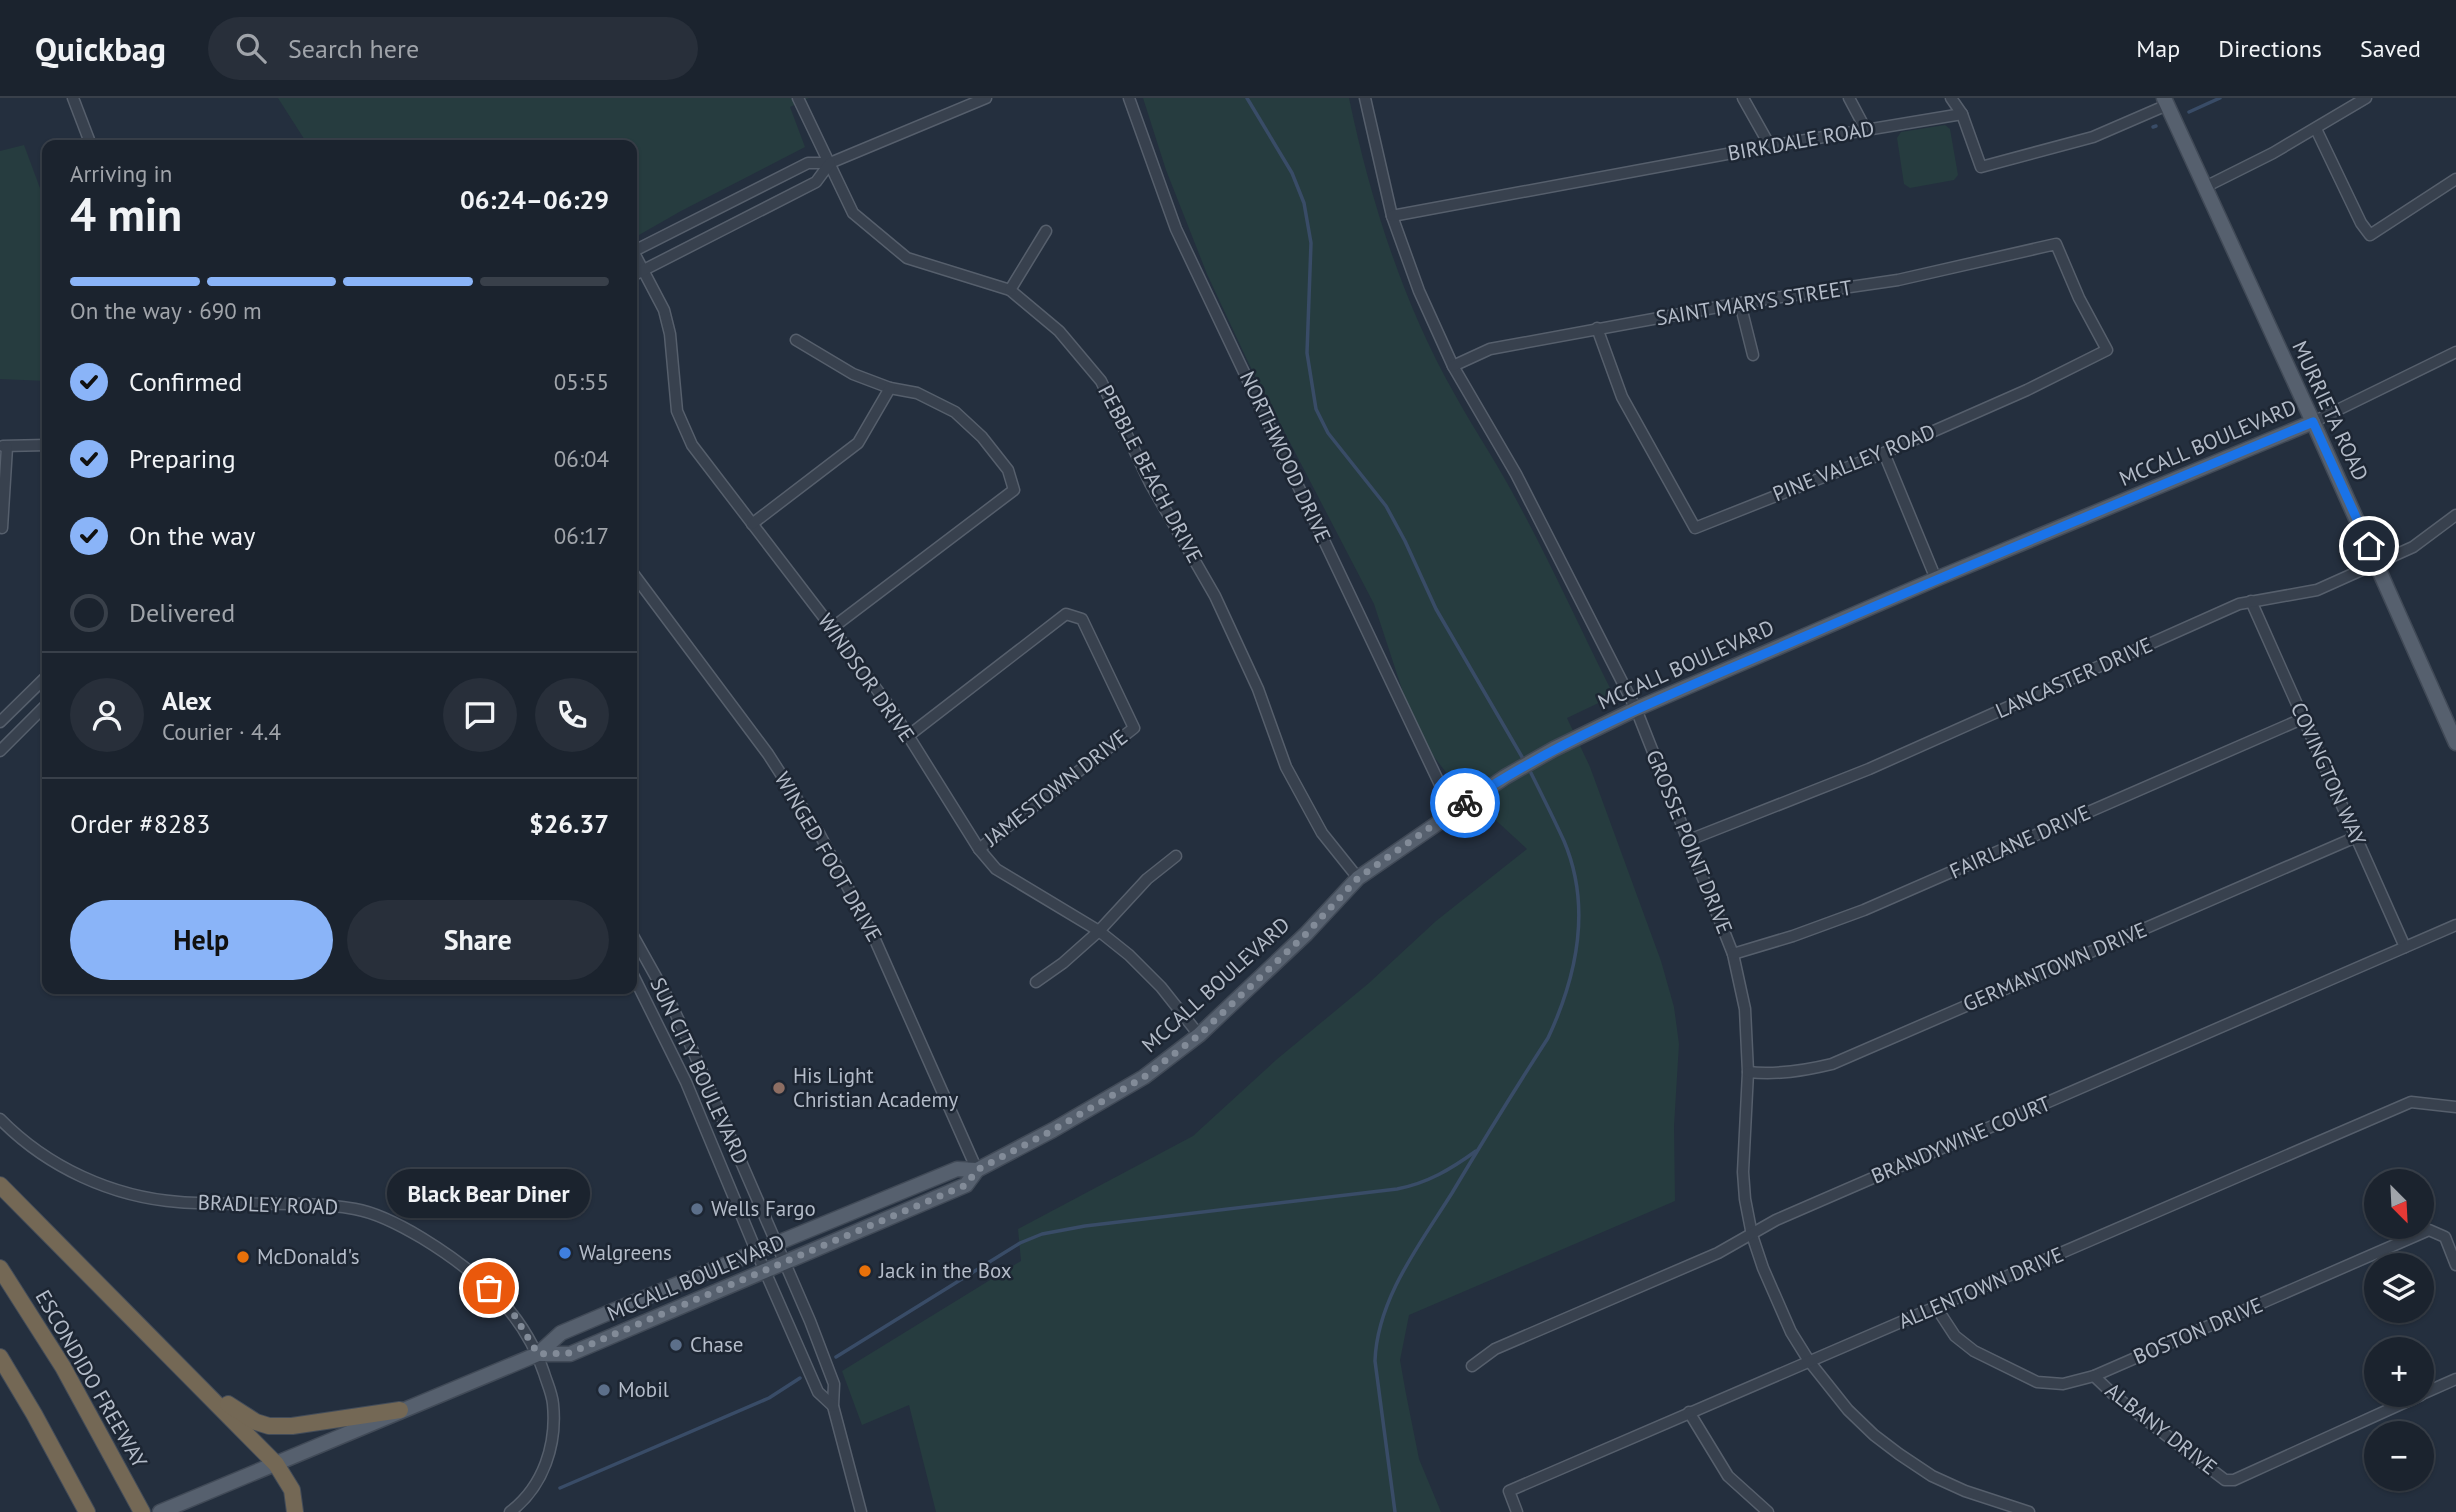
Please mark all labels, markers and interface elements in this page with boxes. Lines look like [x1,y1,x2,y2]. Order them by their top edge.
search box [208,17,698,80]
text: Quickbag [35,27,166,70]
icon: search [232,29,270,67]
text: Search here [288,32,419,65]
text: Map [2136,33,2180,64]
text: Directions [2218,33,2322,64]
text: Saved [2360,33,2421,64]
street label: BIRKDALE ROAD [1726,114,1876,167]
text: Arriving in [70,159,172,188]
text: 06:24–06:29 [460,183,609,216]
text: 4 min [70,184,182,244]
street label: SAINT MARYS STREET [1654,274,1854,331]
text: On the way · 690 m [70,296,262,325]
street label: MURRIETA ROAD [2286,336,2375,485]
icon: check [70,363,108,401]
text: Confirmed [129,365,242,398]
text: 05:55 [554,367,609,396]
street label: NORTHWOOD DRIVE [1234,367,1337,547]
street label: PEBBLE BEACH DRIVE [1092,380,1209,567]
street label: MCCALL BOULEVARD [2115,393,2301,492]
street label: PINE VALLEY ROAD [1769,418,1939,507]
icon: check [70,440,108,478]
text: Preparing [129,442,236,475]
text: 06:04 [554,444,609,473]
pin [2339,516,2399,576]
icon: check [70,517,108,555]
text: On the way [129,519,255,552]
text: 06:17 [554,521,609,550]
icon: home [2350,527,2388,565]
text: Delivered [129,596,235,629]
street label: WINDSOR DRIVE [812,608,921,747]
street label: MCCALL BOULEVARD [1593,614,1778,716]
street label: LANCASTER DRIVE [1991,631,2156,724]
button: person [70,678,144,752]
button: chat [443,678,517,752]
button: phone [535,678,609,752]
text: Alex [162,684,212,717]
street label: COVINGTON WAY [2285,698,2372,850]
text: Courier · 4.4 [162,717,281,746]
street label: JAMESTOWN DRIVE [978,723,1133,853]
street label: GROSSE POINT DRIVE [1640,746,1739,938]
street label: WINGED FOOT DRIVE [769,767,888,946]
courier [1430,768,1500,838]
icon: bike [1446,784,1484,822]
street label: FAIRLANE DRIVE [1945,798,2095,885]
text: Order #8283 [70,807,210,840]
text: $26.37 [529,807,609,840]
button: Help [70,900,333,980]
button: Share [347,900,609,980]
street label: MCCALL BOULEVARD [1136,911,1295,1058]
street label: GERMANTOWN DRIVE [1959,916,2151,1017]
street label: SUN CITY BOULEVARD [644,973,755,1168]
place label: His Light Christian Academy [793,1062,959,1113]
marker: His Light Christian Academy [771,1080,787,1096]
street label: BRANDYWINE COURT [1867,1089,2055,1189]
callout: Black Bear Diner [388,1169,590,1218]
north arrow [2364,1169,2434,1239]
map controls [2364,1169,2434,1491]
text: Black Bear Diner [407,1179,570,1208]
street label: BRADLEY ROAD [197,1189,339,1220]
place label: Wells Fargo [711,1195,816,1222]
marker: Wells Fargo [689,1201,705,1217]
street label: MCCALL BOULEVARD [603,1228,789,1327]
place label: Walgreens [579,1239,672,1266]
street label: ALLENTOWN DRIVE [1894,1241,2067,1334]
place label: McDonald's [257,1243,360,1270]
marker: Walgreens [557,1245,573,1261]
marker: McDonald's [235,1249,251,1265]
button: layers [2364,1253,2434,1323]
place label: Jack in the Box [878,1257,1012,1284]
pin [459,1258,519,1318]
marker: Jack in the Box [857,1263,873,1279]
icon: bag [470,1269,508,1307]
street label: ESCONDIDO FREEWAY [29,1285,154,1473]
street label: BOSTON DRIVE [2129,1291,2267,1370]
place label: Chase [690,1331,743,1358]
marker: Chase [668,1337,684,1353]
button: + [2364,1337,2434,1407]
place label: Mobil [618,1376,669,1403]
street label: ALBANY DRIVE [2100,1377,2222,1481]
marker: Mobil [596,1382,612,1398]
button: − [2364,1421,2434,1491]

